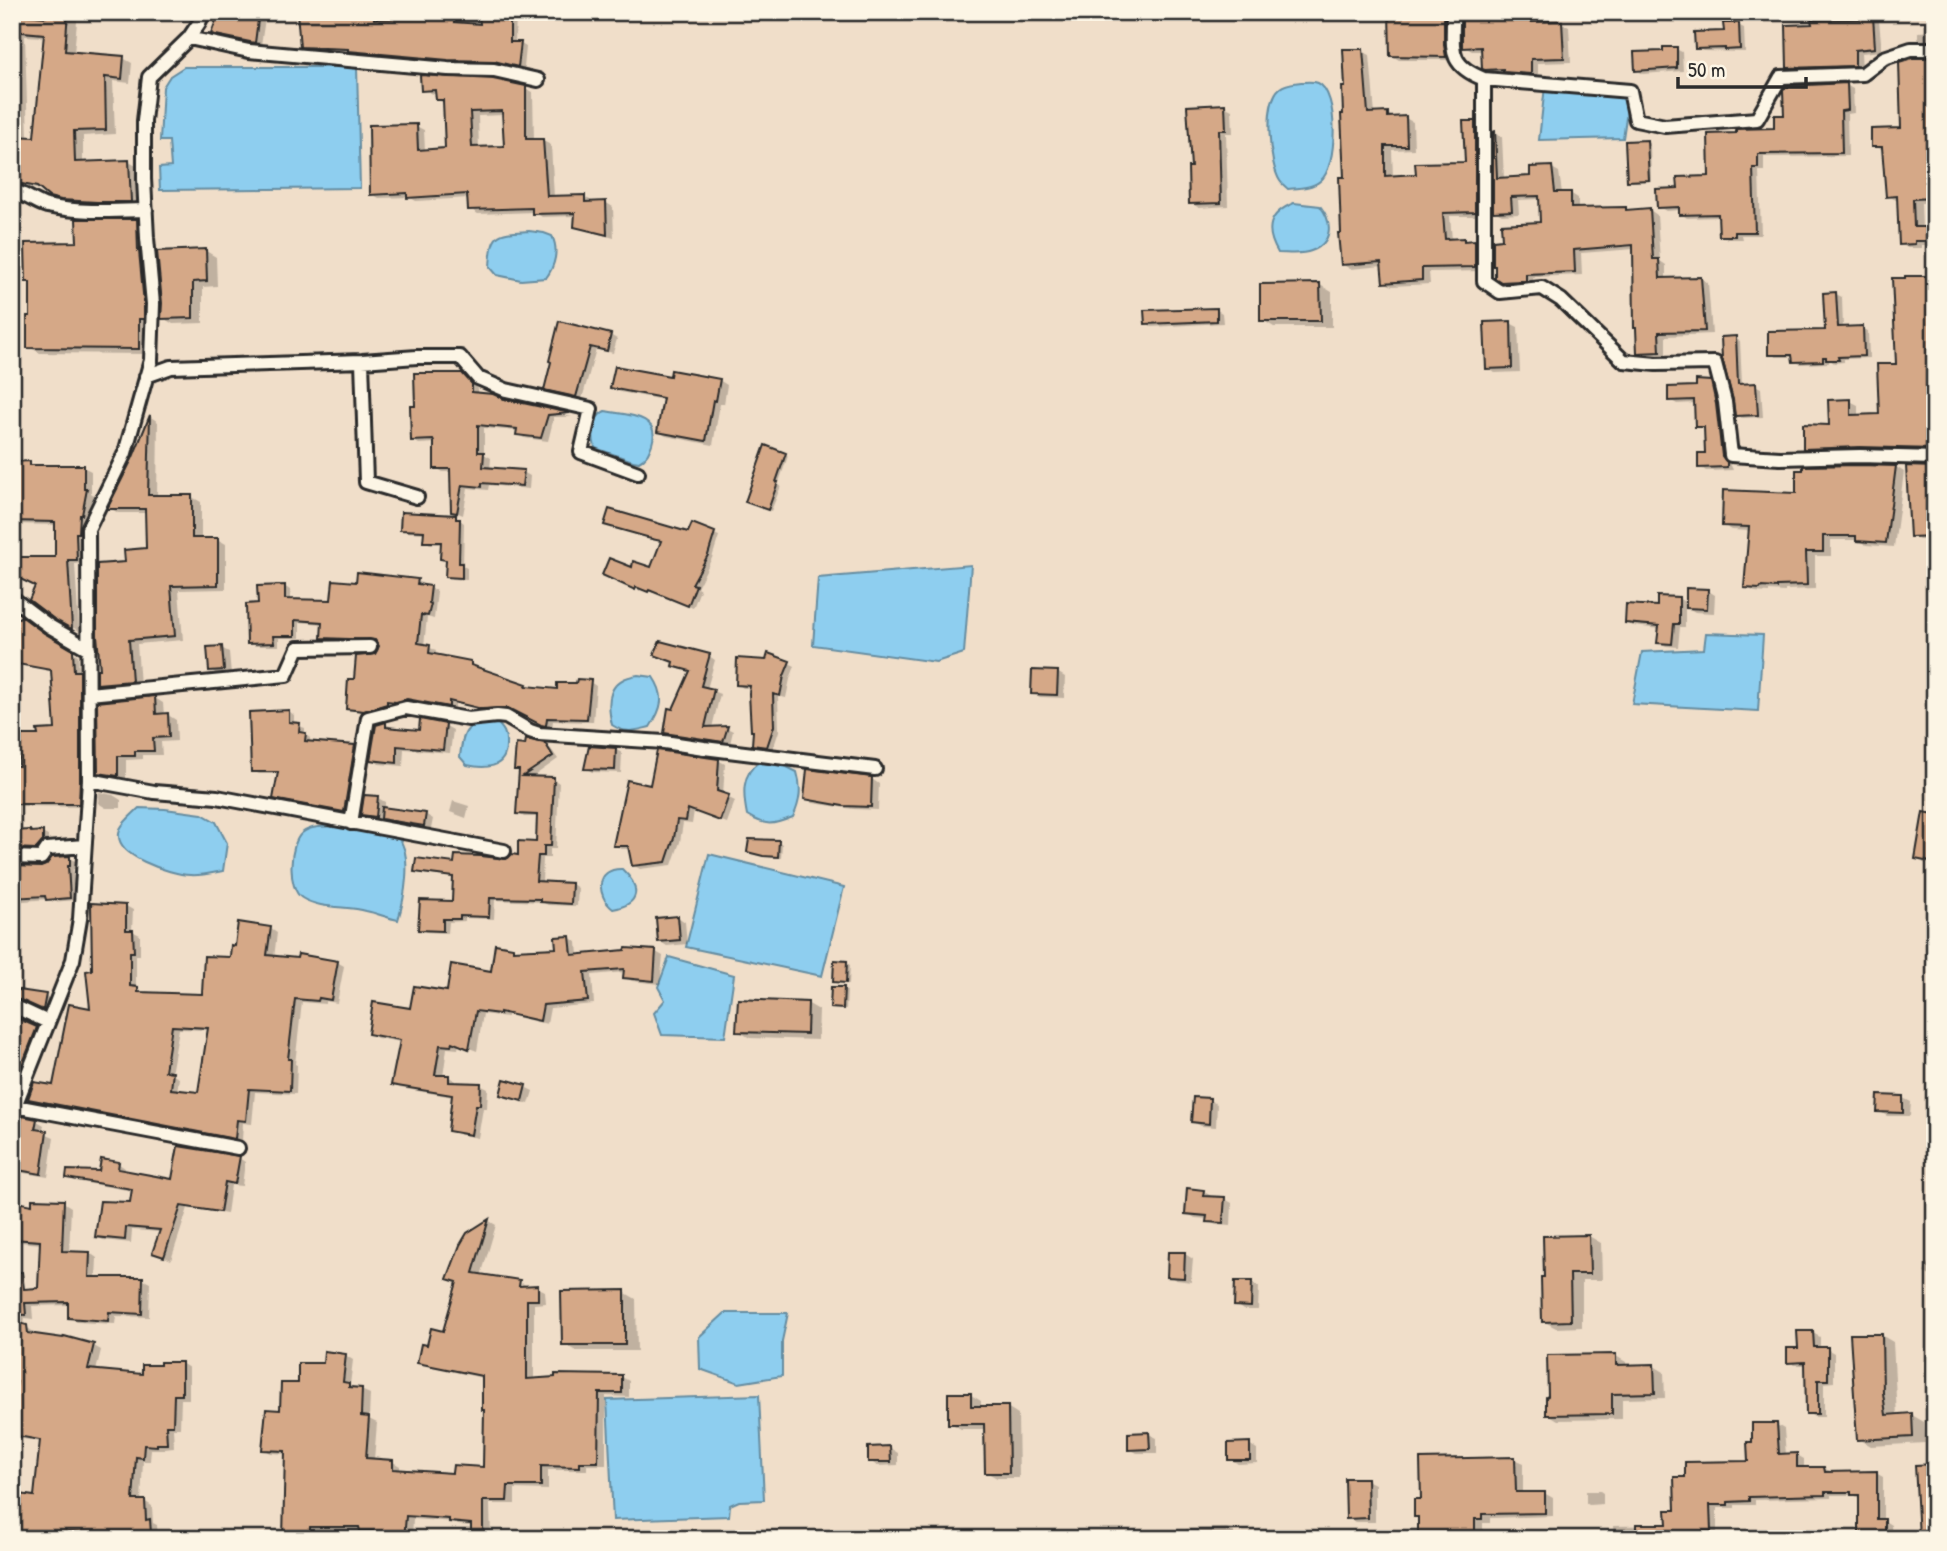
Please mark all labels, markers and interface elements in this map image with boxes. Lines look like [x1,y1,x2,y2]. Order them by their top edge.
scale bar [1678,46,1805,90]
text: 50 m [1688,55,1725,84]

